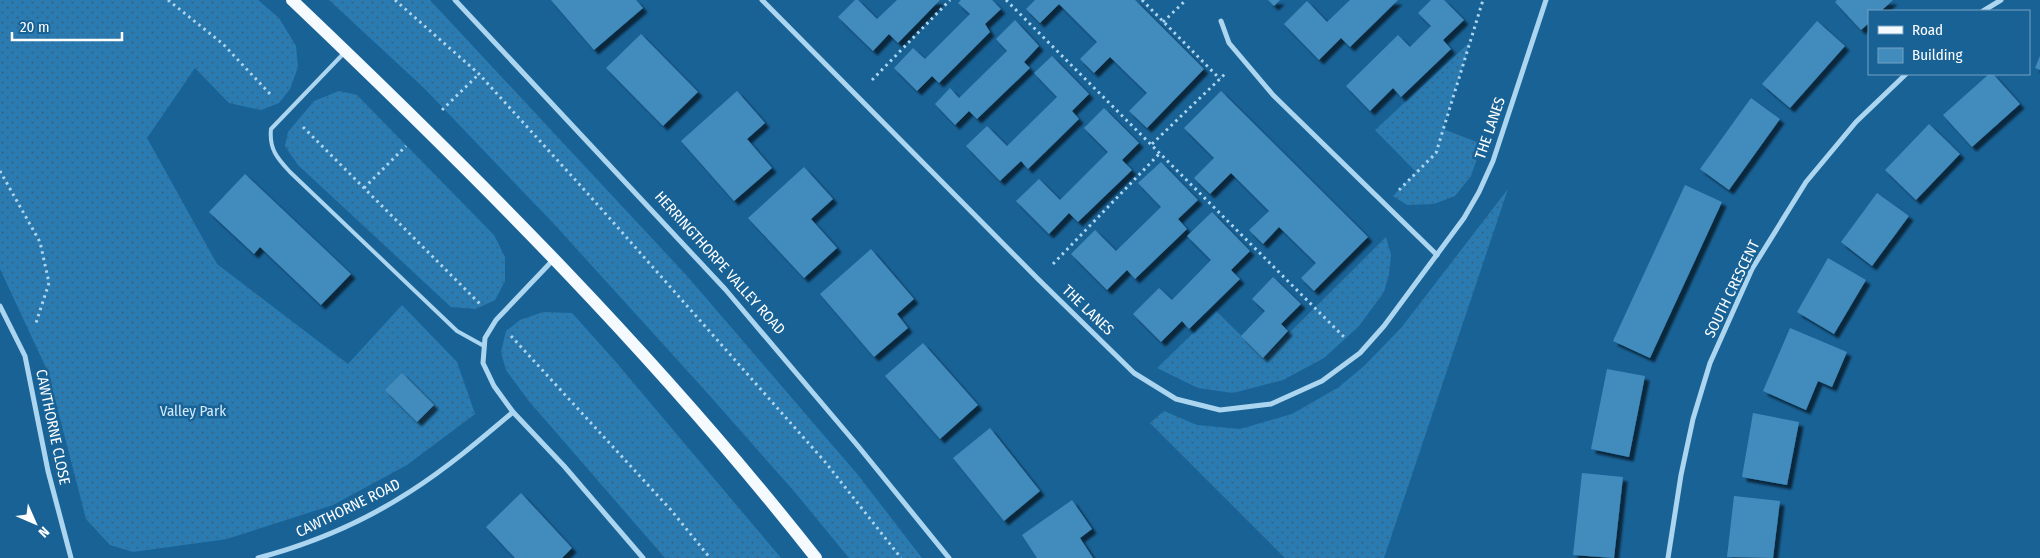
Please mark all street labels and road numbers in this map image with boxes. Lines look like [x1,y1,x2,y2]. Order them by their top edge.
street label: THE LANES [1471,95,1509,161]
street label: HERRINGTHORPE VALLEY ROAD [651,188,789,338]
street label: SOUTH CRESCENT [1701,237,1763,341]
street label: THE LANES [1059,281,1117,339]
street label: CAWTHORNE CLOSE [32,368,74,486]
street label: CAWTHORNE ROAD [293,475,403,541]

